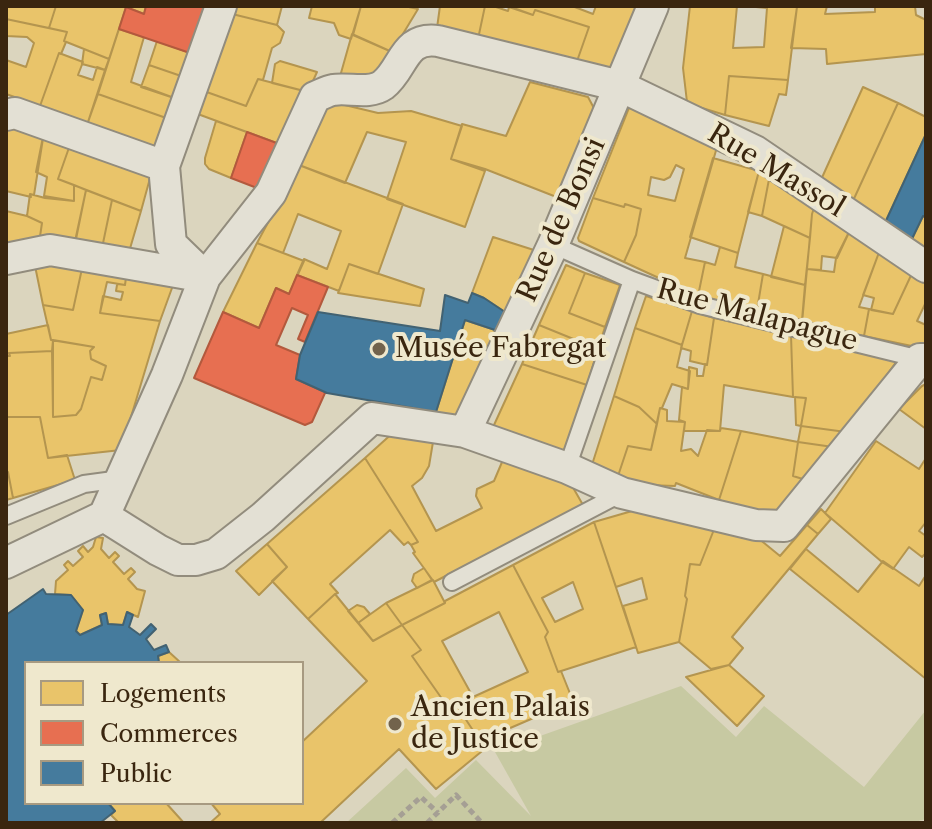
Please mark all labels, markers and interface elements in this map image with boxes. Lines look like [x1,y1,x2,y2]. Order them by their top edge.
street label: Rue Massol [702,117,850,225]
street label: Rue de Bonsi [511,133,613,307]
street label: Rue Malapague [653,273,861,359]
place label: Musée Fabregat [395,332,606,366]
marker: Musée Fabregat [370,340,388,358]
legend [24,661,304,805]
text: Logements [100,679,226,708]
place label: Ancien Palais de Justice [411,691,590,757]
marker: Ancien Palais de Justice [386,715,404,733]
text: Commerces [100,719,238,748]
text: Public [100,759,172,788]

